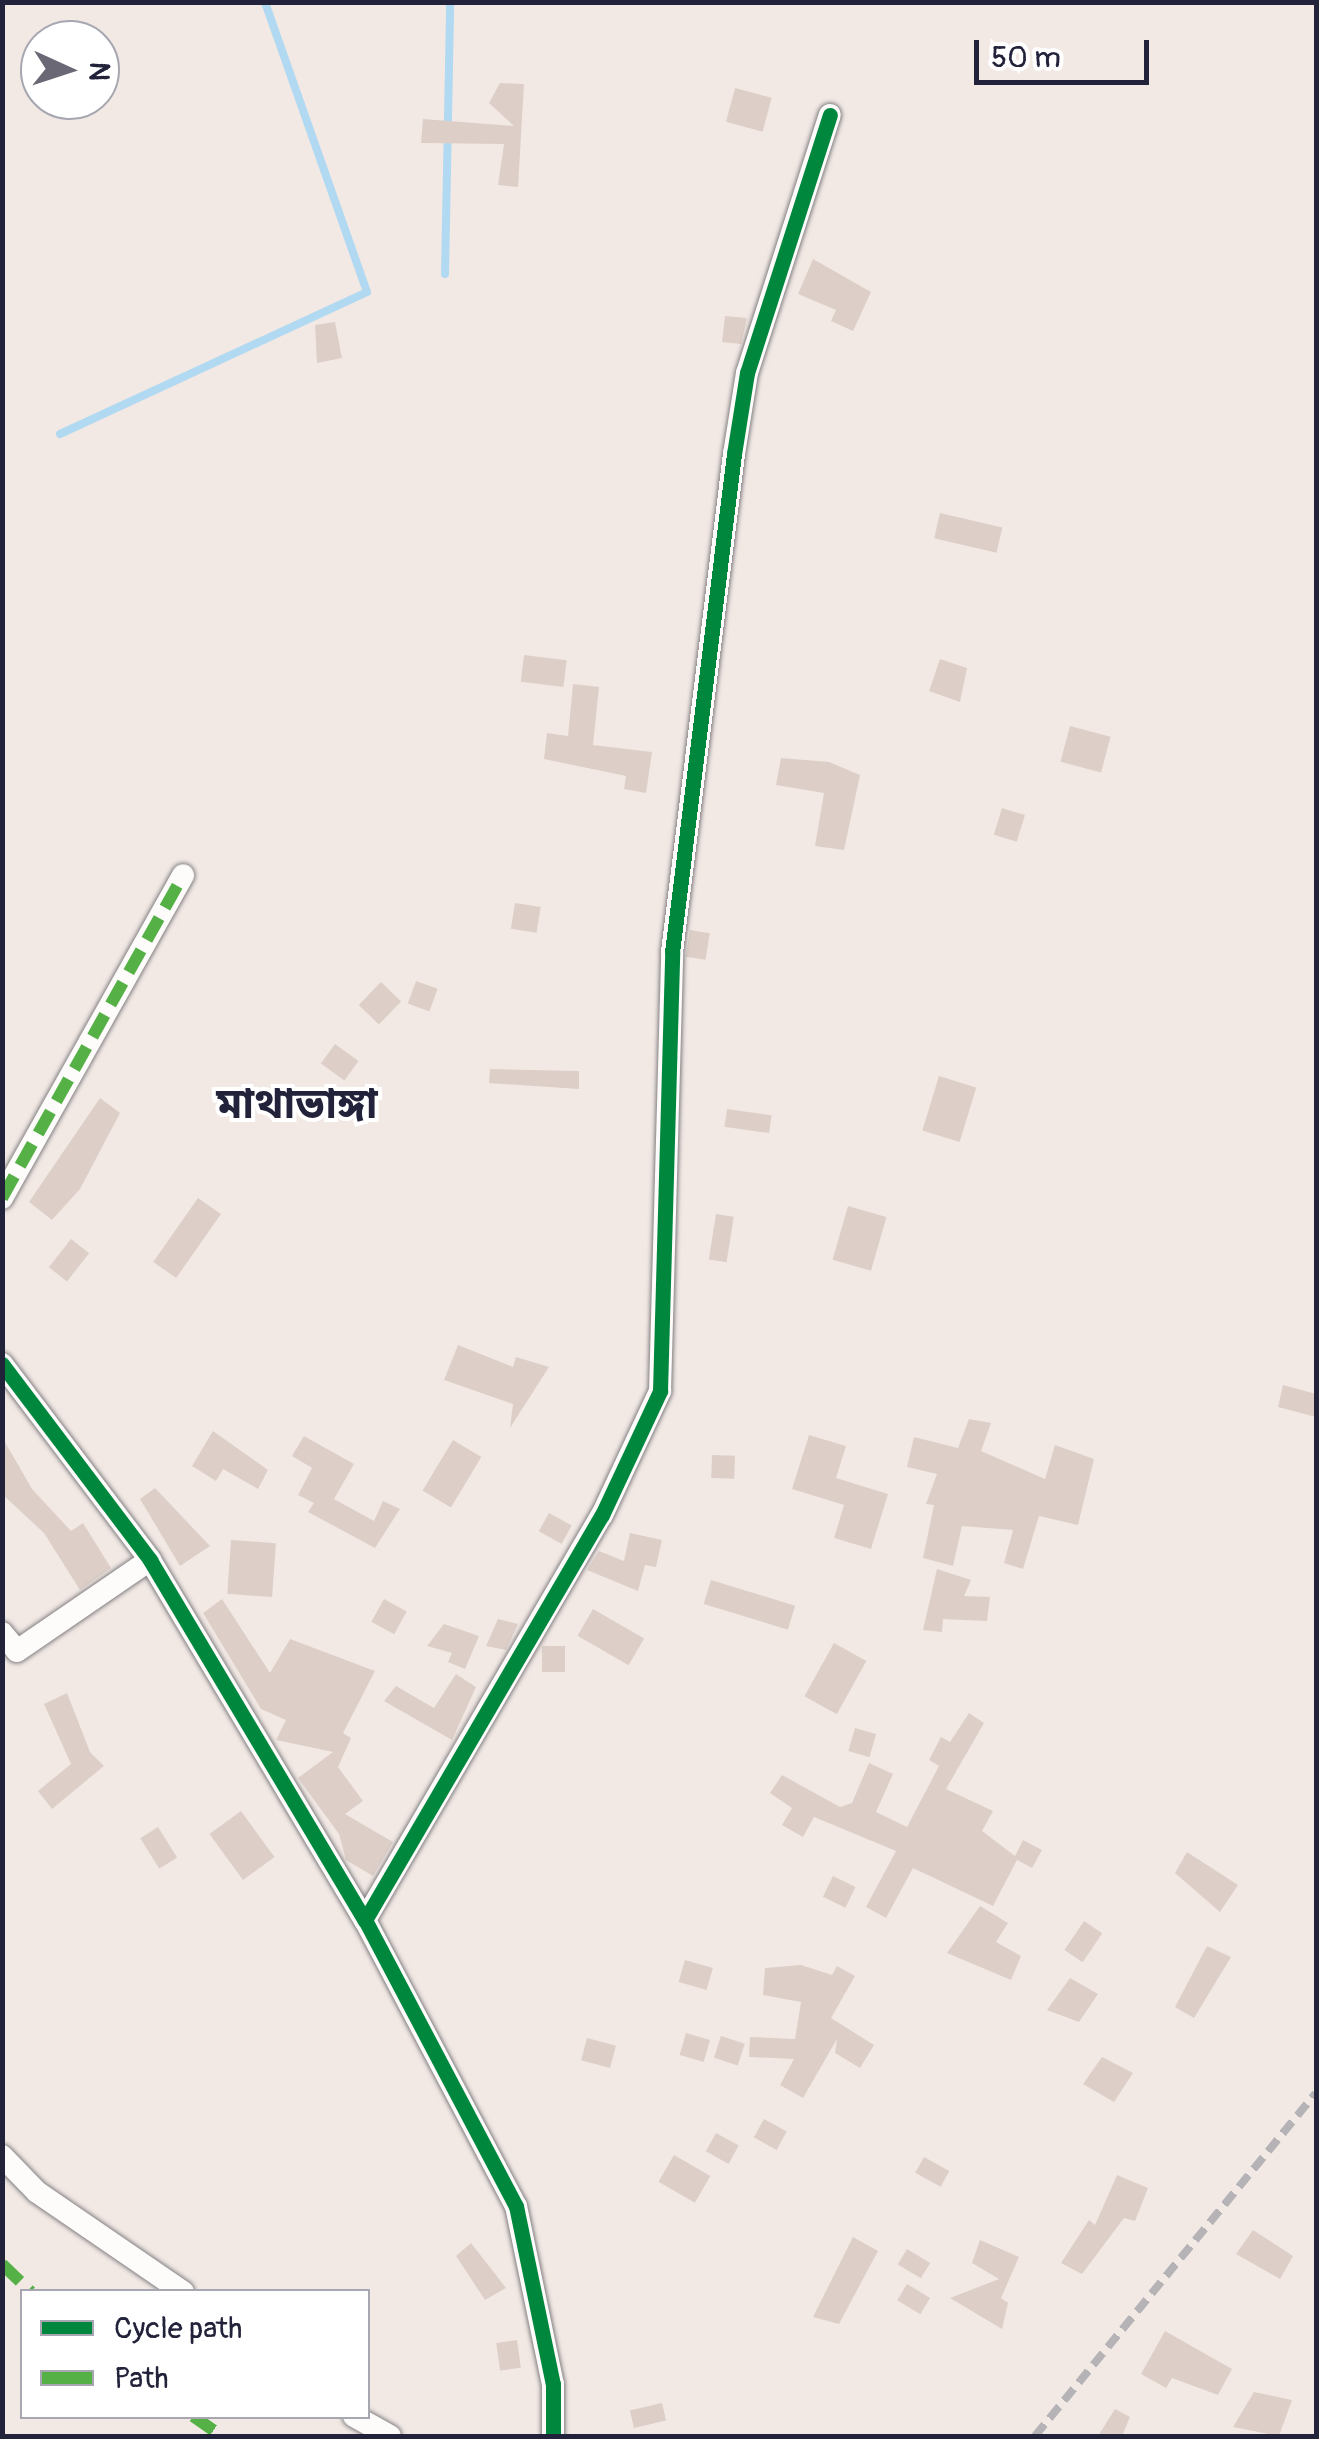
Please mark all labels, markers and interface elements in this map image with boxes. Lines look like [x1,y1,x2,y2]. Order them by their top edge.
north arrow [20,20,120,120]
scale bar [979,20,1154,82]
text: 50 m [991,39,1061,76]
text: N [80,61,116,82]
district label: মাথাভাঙ্গা [216,1080,378,1130]
legend [20,2289,370,2419]
text: Cycle path [114,2310,242,2347]
text: Path [114,2360,169,2397]

